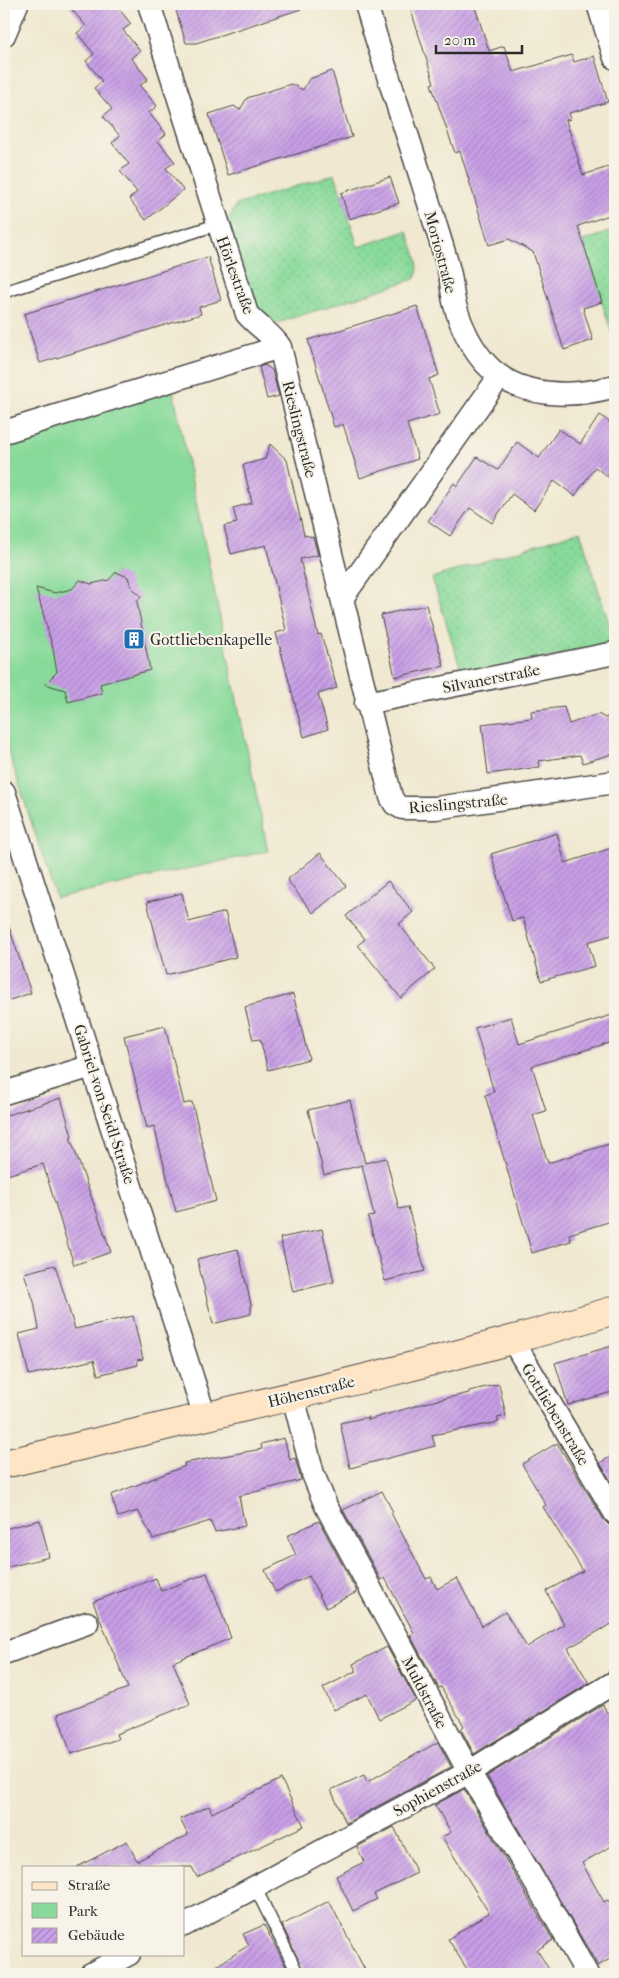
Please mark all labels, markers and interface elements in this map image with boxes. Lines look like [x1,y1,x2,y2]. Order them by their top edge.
scale bar [436,22,523,54]
text: 20 m [444,31,476,49]
street label: Moriostraße [420,209,461,295]
street label: Hörlestraße [213,233,258,317]
street label: Rieslingstraße [278,379,321,480]
building icon: Gottliebenkapelle [122,627,146,651]
place label: Gottliebenkapelle [150,630,272,649]
street label: Silvanerstraße [441,660,542,697]
street label: Rieslingstraße [408,790,508,817]
street label: Gabriel-von-Seidl-Straße [70,1022,139,1187]
street label: Gottliebenstraße [518,1360,594,1469]
street label: Höhenstraße [266,1371,357,1411]
street label: Muldstraße [398,1653,452,1732]
street label: Sophienstraße [390,1756,485,1821]
legend [22,1866,185,1956]
text: Straße [68,1876,111,1894]
text: Park [68,1902,98,1920]
text: Gebäude [68,1926,125,1944]

